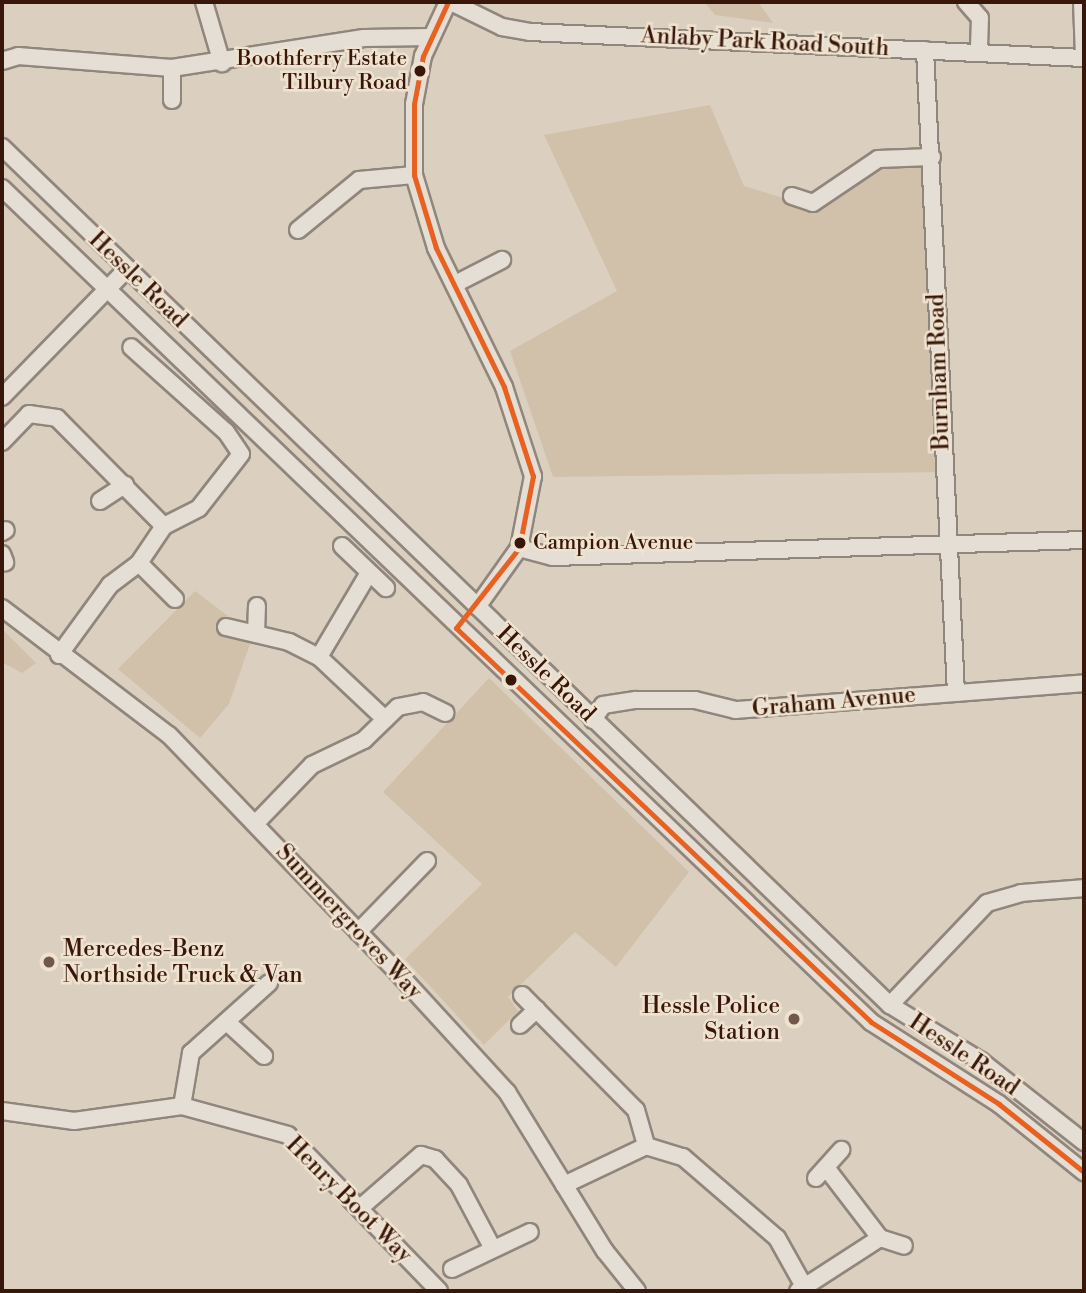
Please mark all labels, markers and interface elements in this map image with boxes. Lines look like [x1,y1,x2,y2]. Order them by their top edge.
street label: Anlaby Park Road South [640,22,890,62]
place label: Boothferry Estate Tilbury Road [237,46,407,96]
marker: Boothferry Estate Tilbury Road [413,64,427,78]
street label: Hessle Road [83,226,193,334]
street label: Burnham Road [922,293,956,451]
place label: Campion Avenue [533,530,693,556]
marker: Campion Avenue [513,536,527,550]
street label: Hessle Road [491,620,601,728]
unlabelled marker [504,673,518,687]
street label: Graham Avenue [751,681,917,723]
street label: Summergroves Way [270,839,428,1005]
place label: Mercedes-Benz Northside Truck & Van [63,935,303,989]
marker: Mercedes-Benz Northside Truck & Van [41,954,57,970]
place label: Hessle Police Station [642,992,780,1046]
street label: Hessle Road [904,1008,1024,1102]
marker: Hessle Police Station [786,1011,802,1027]
street label: Henry Boot Way [280,1131,418,1269]

